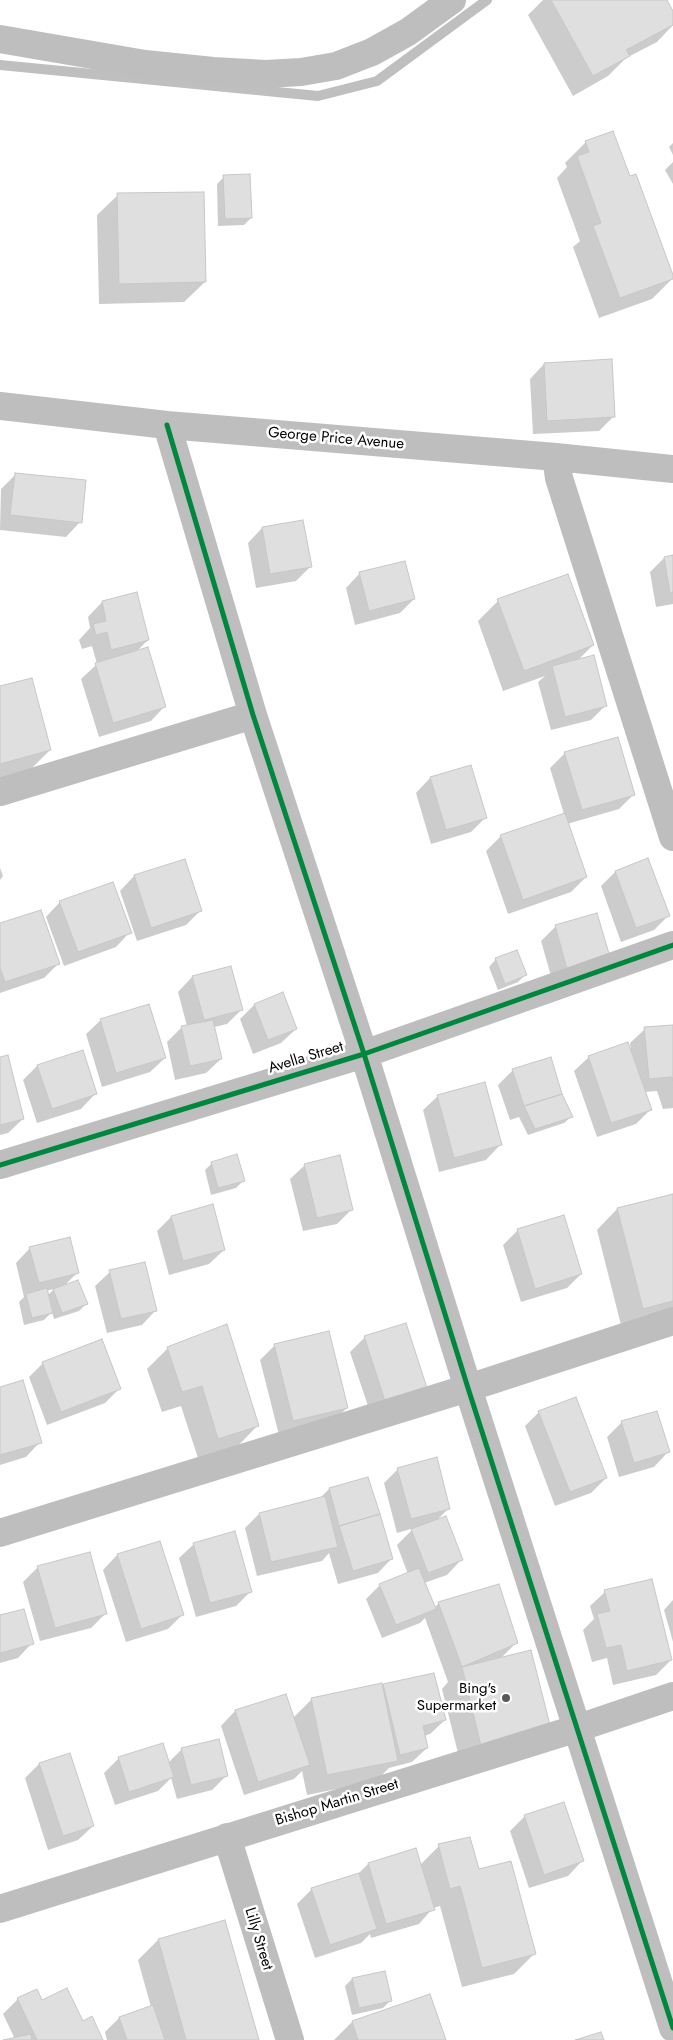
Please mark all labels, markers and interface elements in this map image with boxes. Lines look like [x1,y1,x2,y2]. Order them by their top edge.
street label: George Price Avenue [267,424,405,454]
street label: Avella Street [266,1038,346,1078]
place label: Bing's Supermarket [417,1680,496,1715]
marker: Bing's Supermarket [500,1692,512,1704]
street label: Bishop Martin Street [273,1776,401,1830]
street label: Lilly Street [240,1906,276,1972]

